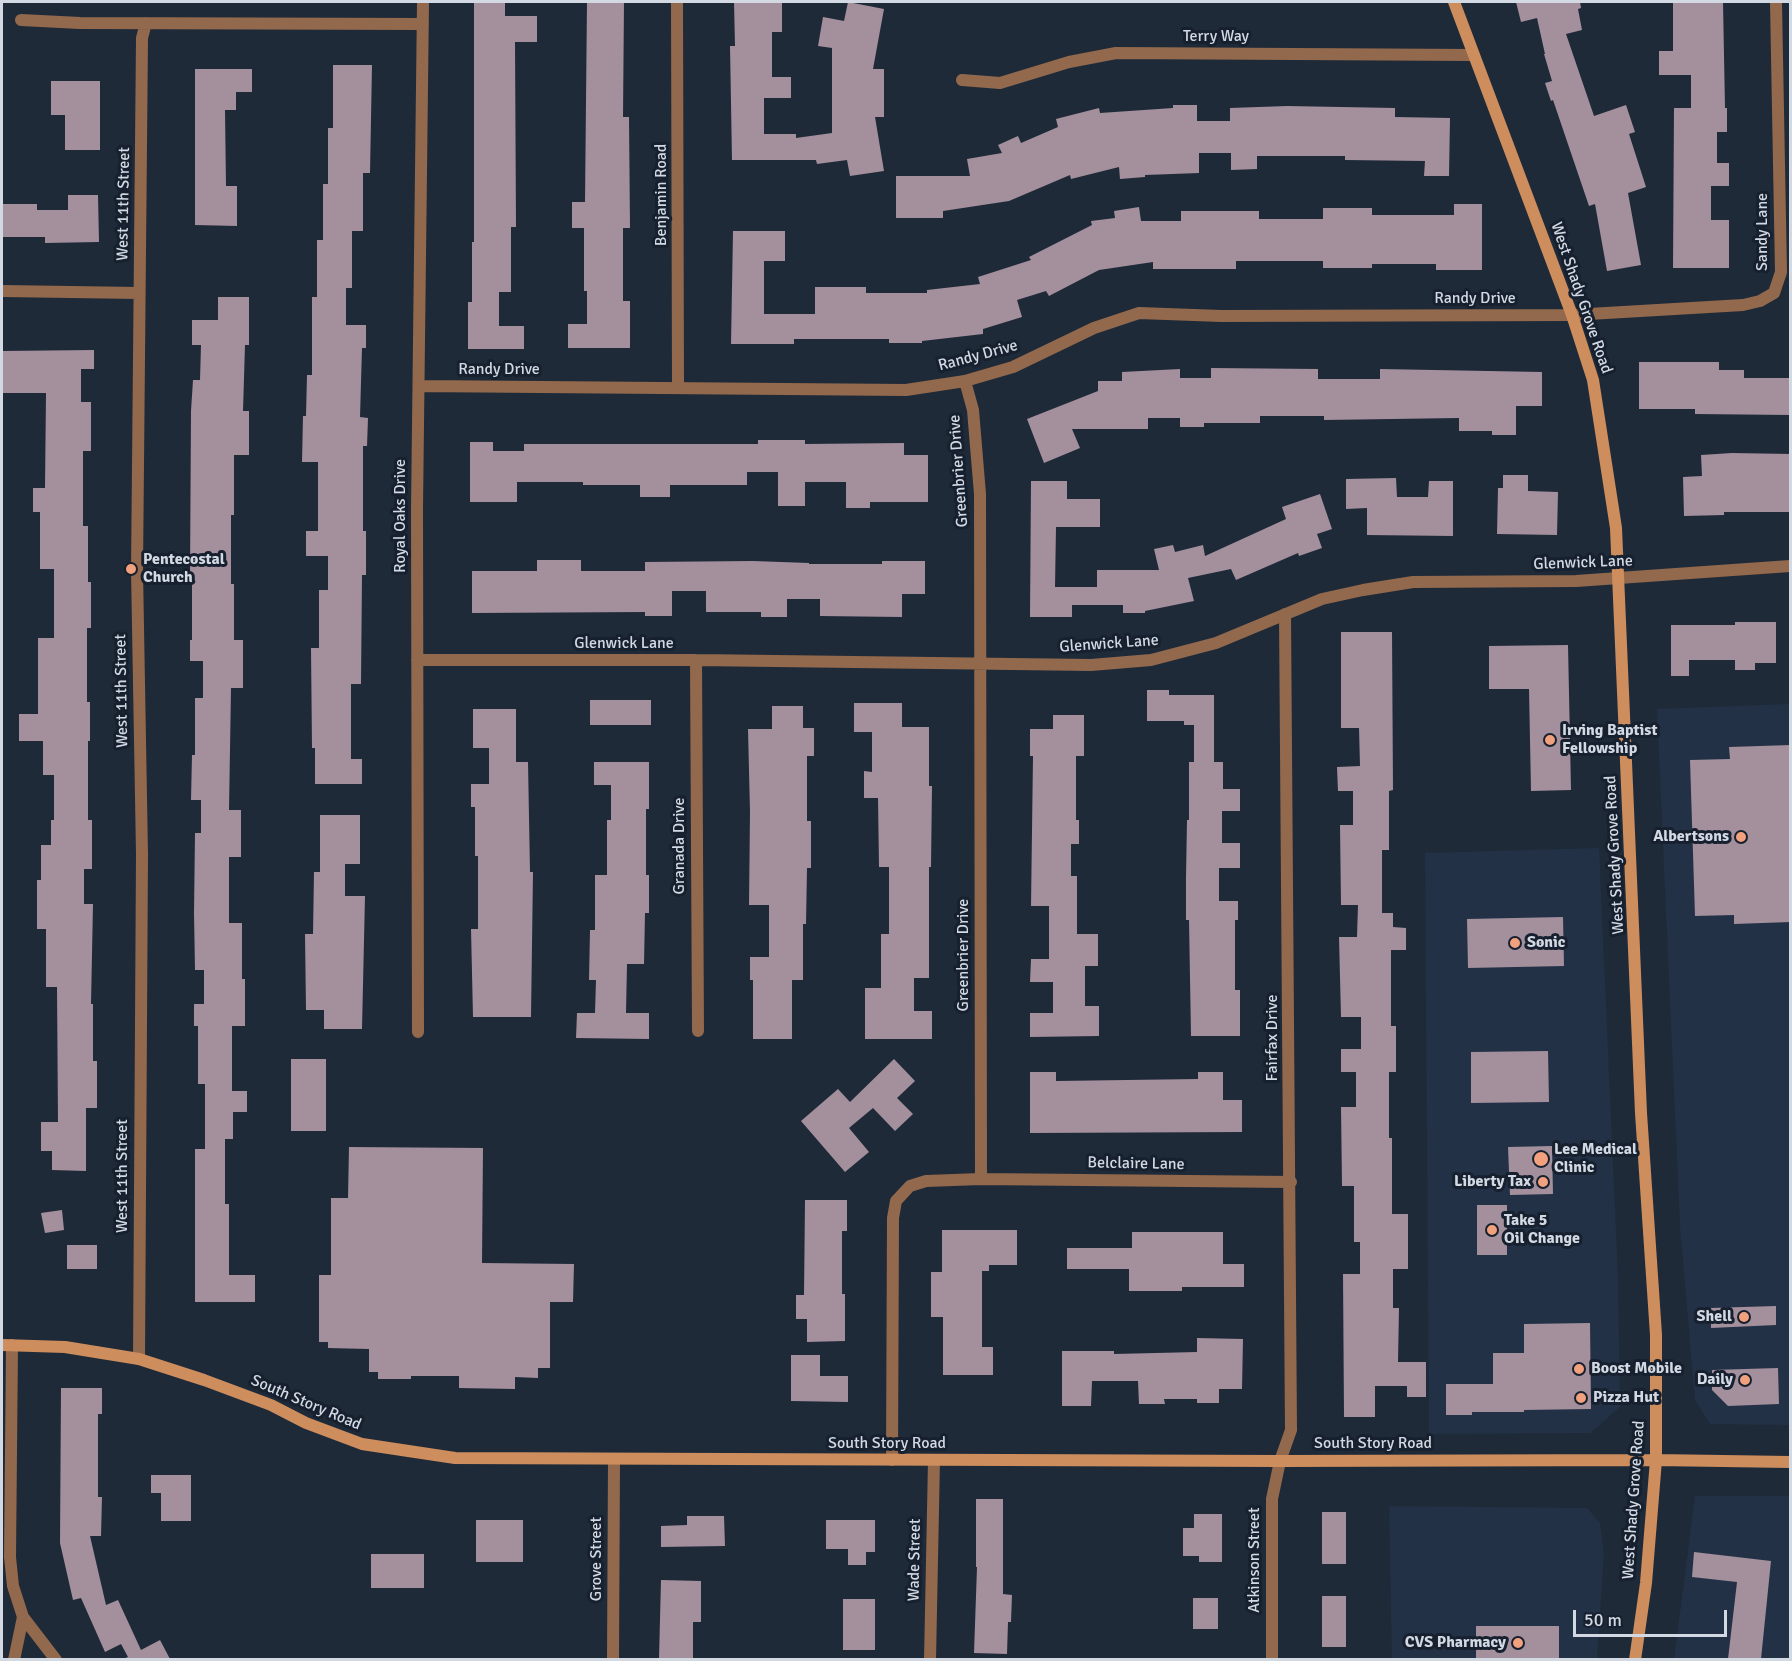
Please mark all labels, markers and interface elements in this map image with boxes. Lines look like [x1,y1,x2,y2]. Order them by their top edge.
street label: Terry Way [1183,27,1249,47]
street label: Benjamin Road [652,144,672,246]
street label: West 11th Street [113,147,135,261]
street label: Sandy Lane [1753,193,1773,271]
street label: West Shady Grove Road [1546,220,1616,376]
street label: Randy Drive [1434,289,1516,309]
street label: Randy Drive [936,336,1020,376]
street label: Randy Drive [458,360,540,380]
street label: Greenbrier Drive [945,414,973,528]
street label: Royal Oaks Drive [391,459,411,573]
place label: Pentecostal Church [143,550,225,588]
street label: Glenwick Lane [1533,552,1633,574]
marker: Pentecostal Church [124,562,138,576]
street label: Glenwick Lane [1059,631,1159,657]
street label: West 11th Street [111,634,133,748]
street label: Glenwick Lane [574,634,674,654]
place label: Irving Baptist Fellowship [1562,721,1657,759]
marker: Irving Baptist Fellowship [1543,733,1557,747]
street label: West Shady Grove Road [1601,775,1629,935]
street label: Granada Drive [670,798,690,894]
place label: Albertsons [1653,827,1729,847]
marker: Albertsons [1734,830,1748,844]
street label: Greenbrier Drive [954,899,974,1011]
place label: Sonic [1527,933,1565,953]
marker: Sonic [1508,936,1522,950]
street label: Fairfax Drive [1263,995,1283,1081]
street label: West 11th Street [113,1119,133,1233]
place label: Lee Medical Clinic [1554,1140,1637,1178]
marker: Lee Medical Clinic [1532,1150,1550,1168]
street label: Belclaire Lane [1087,1154,1185,1174]
place label: Liberty Tax [1454,1172,1531,1192]
marker: Liberty Tax [1536,1175,1550,1189]
place label: Take 5 Oil Change [1504,1211,1580,1249]
marker: Take 5 Oil Change [1485,1223,1499,1237]
place label: Shell [1697,1307,1732,1327]
marker: Shell [1737,1310,1751,1324]
place label: Boost Mobile [1591,1359,1682,1379]
marker: Boost Mobile [1572,1362,1586,1376]
place label: Daily [1697,1370,1733,1390]
street label: South Story Road [248,1371,364,1435]
marker: Daily [1738,1373,1752,1387]
place label: Pizza Hut [1593,1388,1659,1408]
marker: Pizza Hut [1574,1391,1588,1405]
street label: West Shady Grove Road [1619,1420,1649,1580]
street label: South Story Road [828,1434,946,1454]
street label: South Story Road [1314,1434,1432,1454]
street label: Atkinson Street [1245,1507,1265,1613]
street label: Grove Street [587,1517,607,1601]
street label: Wade Street [905,1518,925,1602]
scale bar [1576,1598,1730,1636]
text: 50 m [1584,1609,1622,1631]
place label: CVS Pharmacy [1405,1633,1506,1653]
marker: CVS Pharmacy [1511,1636,1525,1650]

